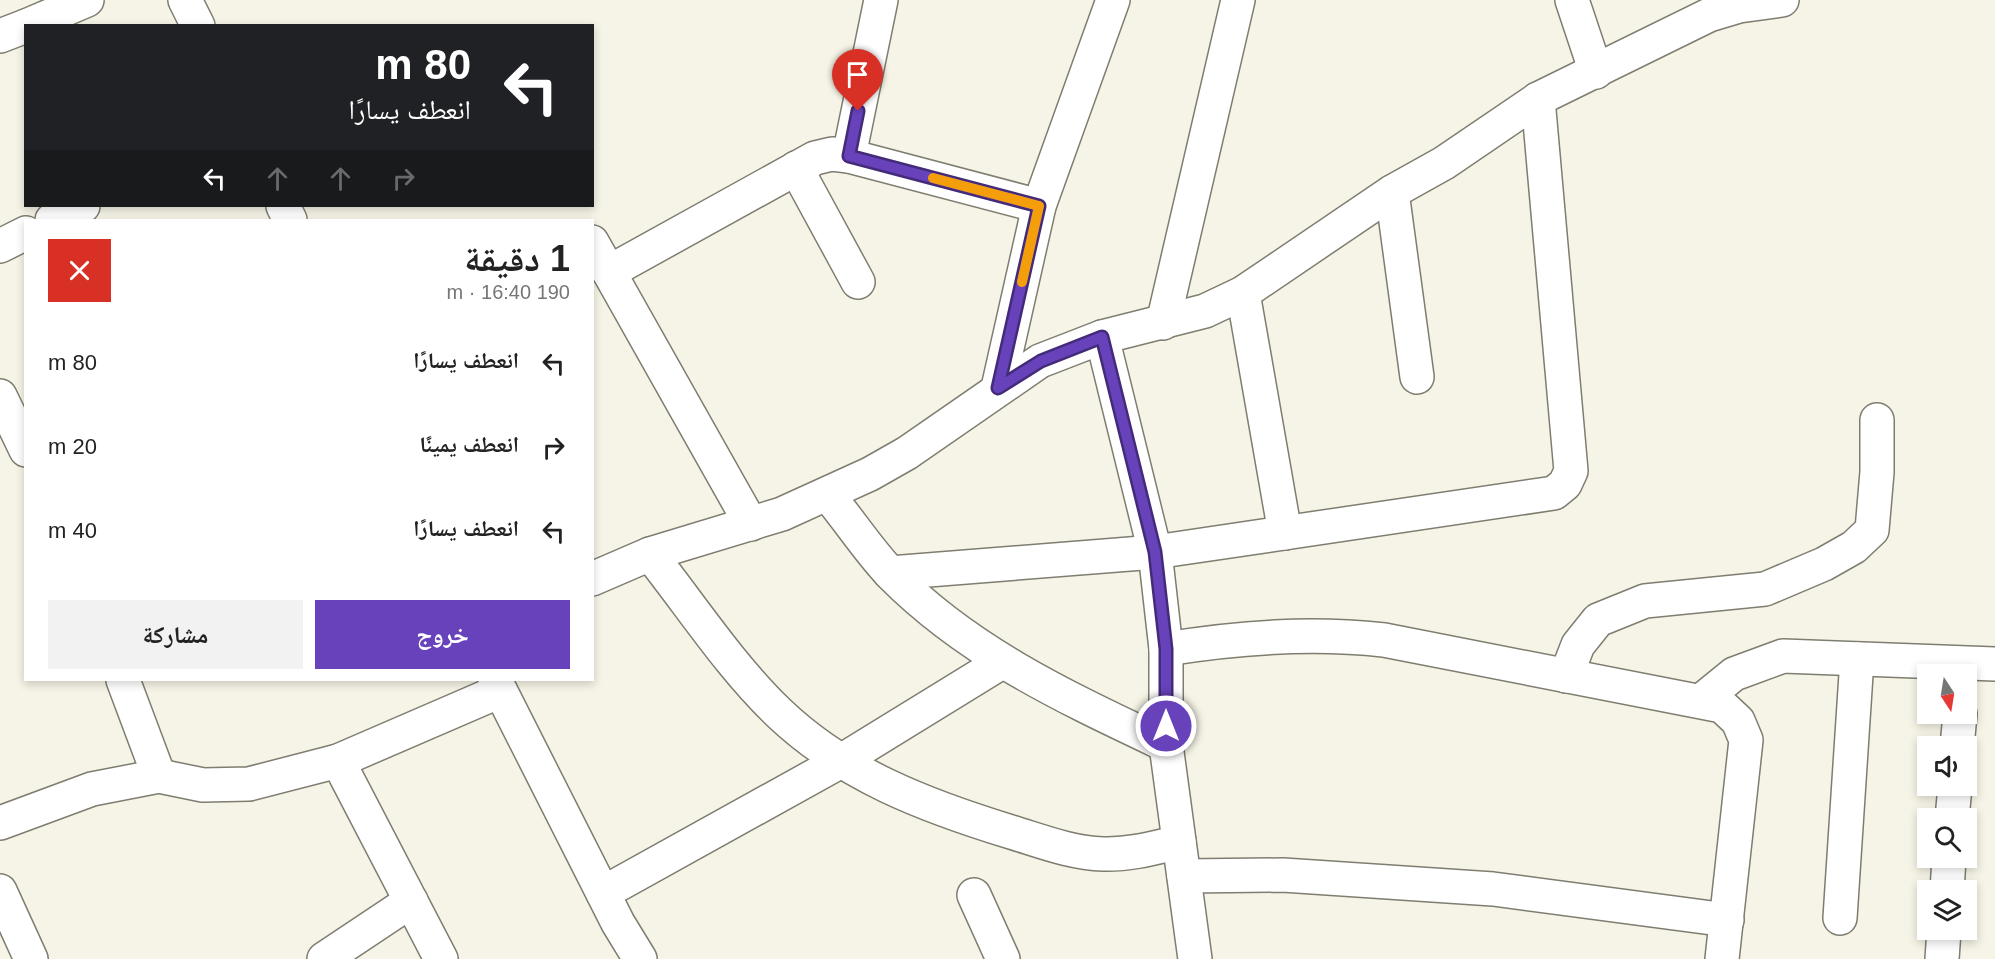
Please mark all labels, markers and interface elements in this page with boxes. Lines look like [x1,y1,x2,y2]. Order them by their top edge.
text: 80 m [375,41,471,88]
icon: left [492,48,570,126]
pin [832,49,883,111]
icon: arrive [841,58,874,91]
text: انعطف يسارًا [349,95,471,125]
icon: left [198,162,231,195]
icon: ahead [261,162,294,195]
icon: ahead [324,162,357,195]
icon: right [387,162,420,195]
text: 1 دقيقة [464,238,570,279]
button: close [48,239,111,302]
text: 190 m · 16:40 [447,281,570,303]
icon: left [537,347,570,380]
text: انعطف يسارًا [413,348,519,373]
text: 80 m [48,350,97,375]
icon: right [537,431,570,464]
text: انعطف يمينًا [420,432,519,457]
text: 20 m [48,434,97,459]
icon: left [537,515,570,548]
text: انعطف يسارًا [413,516,519,541]
text: 40 m [48,518,97,543]
button: مشاركة [48,600,303,669]
button: خروج [315,600,570,669]
north arrow [1917,664,1977,724]
map controls [1917,664,1977,940]
position arrow [1134,694,1198,758]
button: sound [1917,736,1977,796]
button: search [1917,808,1977,868]
button: layers [1917,880,1977,940]

